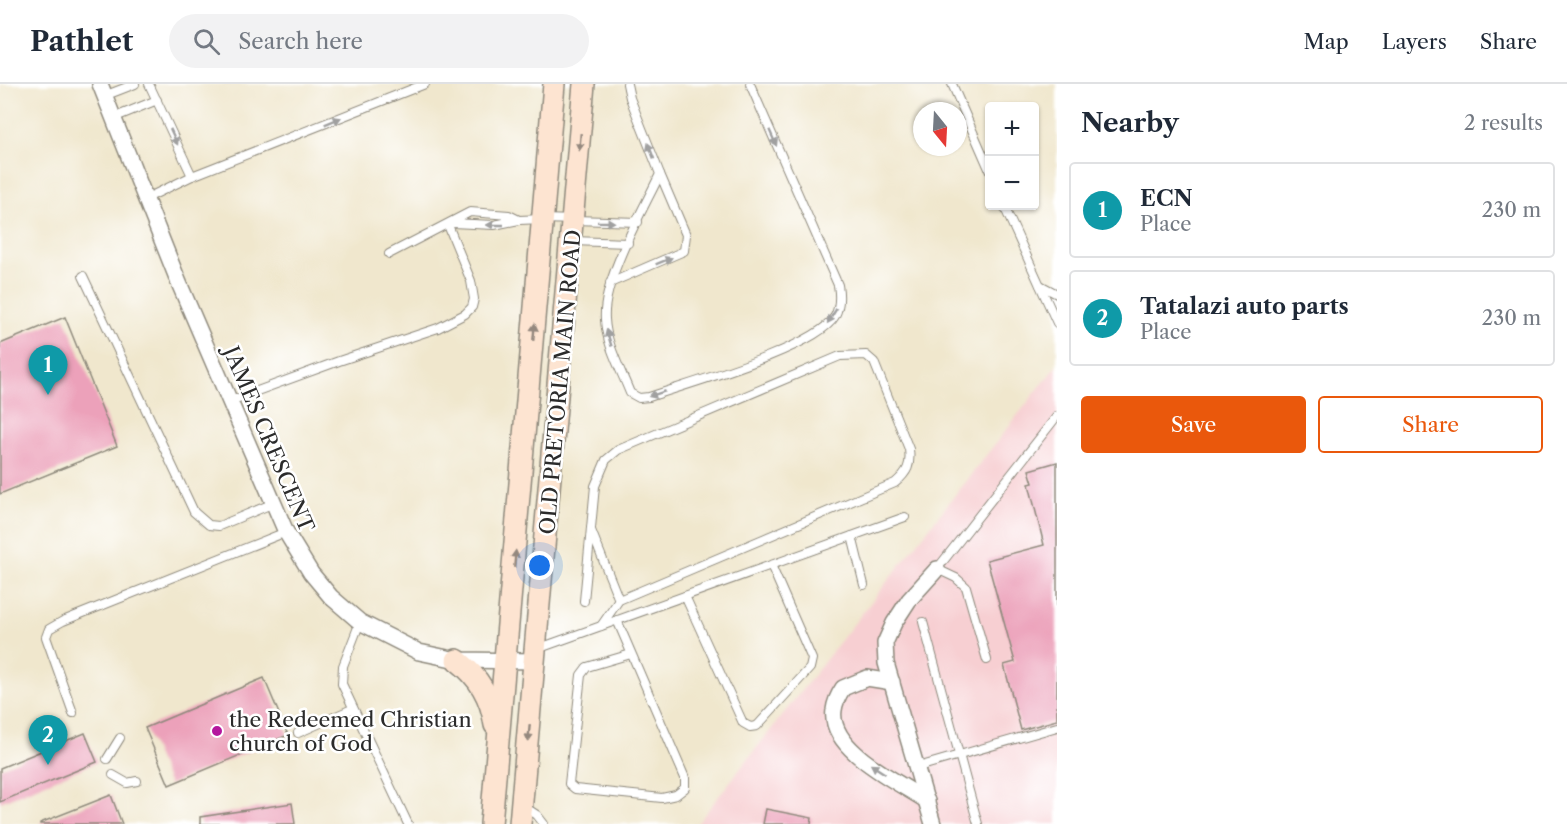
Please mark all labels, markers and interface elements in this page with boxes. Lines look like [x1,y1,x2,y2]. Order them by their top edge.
search box [169,14,589,68]
text: Pathlet [30,24,133,58]
icon: search [190,25,223,58]
text: Search here [238,28,363,55]
text: Map [1304,29,1349,54]
text: Layers [1382,29,1447,54]
text: Share [1480,29,1537,54]
north arrow [913,102,967,156]
map controls [985,102,1039,210]
button: + [985,102,1039,156]
text: Nearby [1081,107,1179,139]
text: 2 results [1464,111,1543,135]
one-way arrow [324,115,342,125]
one-way arrow [169,128,178,145]
one-way arrow [769,129,778,146]
one-way arrow [575,133,585,152]
one-way arrow [646,142,656,160]
button: − [985,156,1039,210]
text: ECN [1140,185,1193,212]
text: 1 [1098,198,1107,222]
text: 230 m [1482,198,1541,222]
text: Place [1140,212,1191,236]
one-way arrow [596,217,615,227]
one-way arrow [485,220,504,230]
street label: OLD PRETORIA MAIN ROAD [534,229,586,535]
one-way arrow [655,256,673,265]
text: Tatalazi auto parts [1140,293,1349,320]
text: 2 [1097,306,1108,330]
text: 230 m [1482,306,1541,330]
one-way arrow [827,308,838,325]
text: Place [1140,320,1191,344]
one-way arrow [529,322,539,341]
one-way arrow [604,329,613,347]
street label: JAMES CRESCENT [217,340,320,536]
pin: 1 [28,346,68,395]
one-way arrow [647,390,665,399]
button: Save [1081,396,1306,453]
button: Share [1318,396,1543,453]
one-way arrow [510,549,520,568]
your location [525,551,554,580]
place label: the Redeemed Christian church of God [229,707,472,756]
pin: 2 [28,716,68,765]
marker: the Redeemed Christian church of God [210,724,224,738]
one-way arrow [524,724,534,743]
one-way arrow [870,764,886,775]

